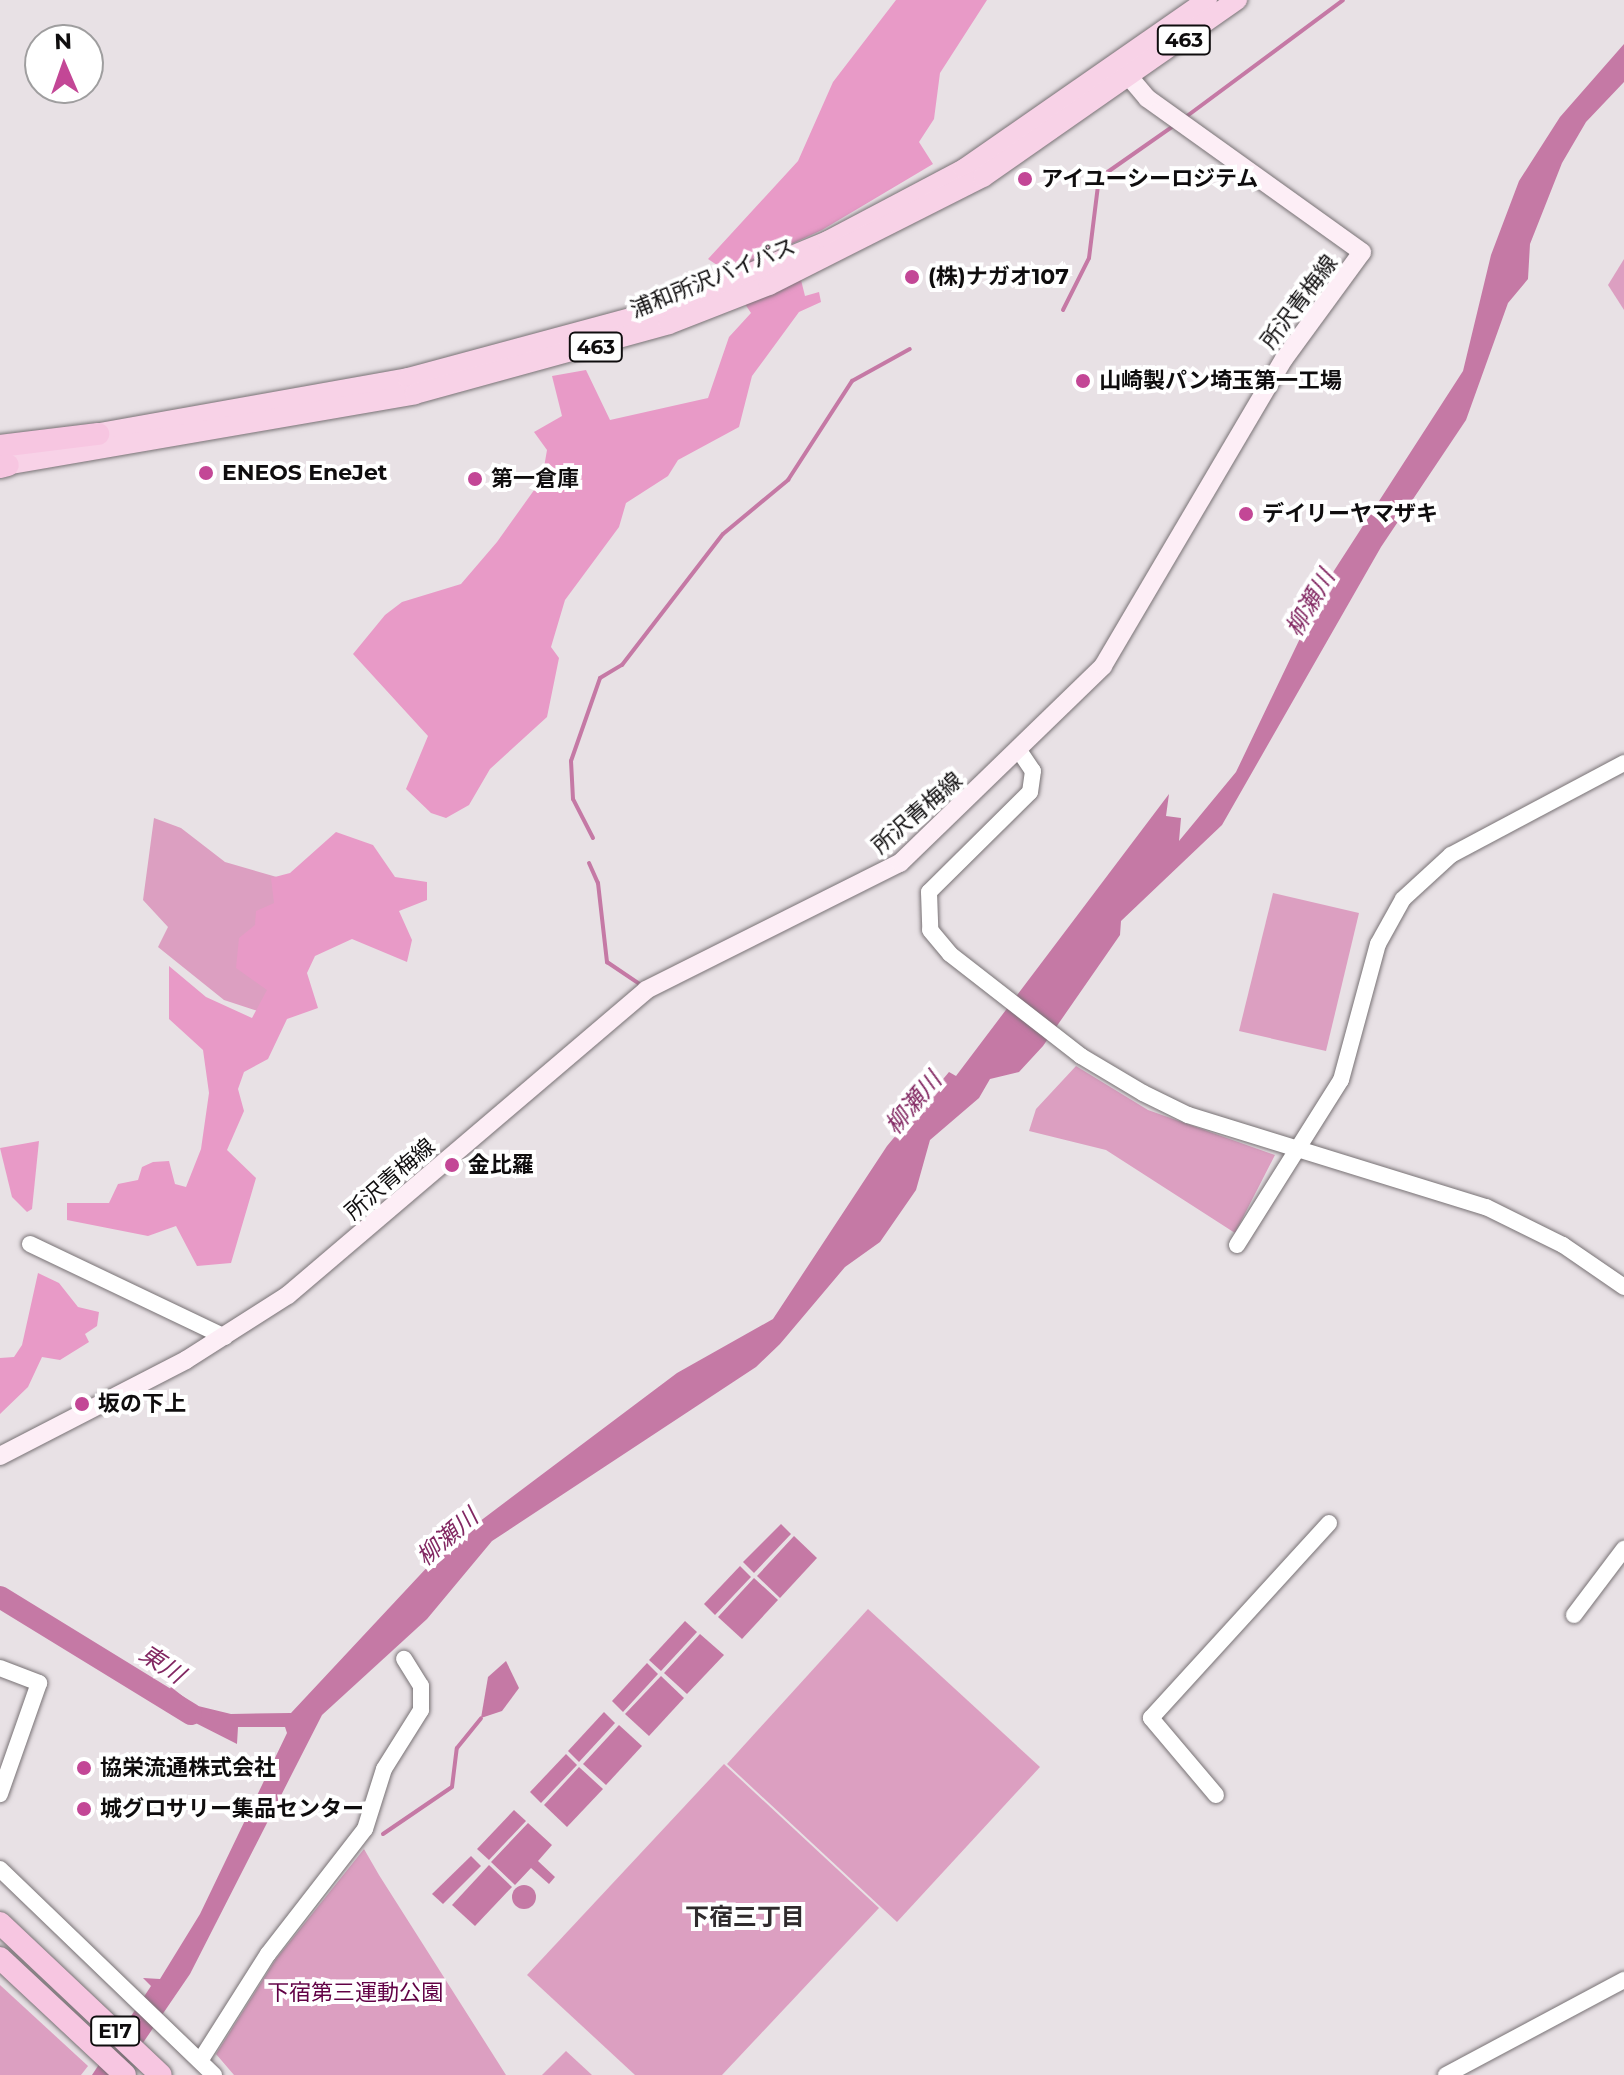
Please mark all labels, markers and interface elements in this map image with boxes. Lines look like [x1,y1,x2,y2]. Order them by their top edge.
north arrow [24,24,104,104]
road number: 463 [1156,24,1212,56]
text: N [54,28,73,55]
place label: アイユーシーロジテム [1041,166,1261,192]
marker: アイユーシーロジテム [1016,170,1034,188]
street label: 浦和所沢バイパス [626,233,800,323]
street label: 所沢青梅線 [1255,250,1343,354]
place label: (株)ナガオ107 [928,264,1069,290]
marker: (株)ナガオ107 [903,268,921,286]
road number: 463 [568,331,624,363]
place label: 山崎製パン埼玉第一工場 [1099,368,1341,394]
marker: 山崎製パン埼玉第一工場 [1074,372,1092,390]
place label: ENEOS EneJet [222,460,387,486]
marker: ENEOS EneJet [197,464,215,482]
place label: 第一倉庫 [491,466,579,492]
marker: 第一倉庫 [466,470,484,488]
place label: デイリーヤマザキ [1262,501,1438,527]
marker: デイリーヤマザキ [1237,505,1255,523]
water label: 柳瀬川 [1280,565,1340,641]
street label: 所沢青梅線 [867,767,967,859]
water label: 柳瀬川 [879,1066,947,1140]
street label: 所沢青梅線 [340,1133,440,1225]
place label: 金比羅 [468,1152,534,1178]
marker: 金比羅 [443,1156,461,1174]
place label: 坂の下上 [98,1391,186,1417]
marker: 坂の下上 [73,1395,91,1413]
water label: 柳瀬川 [410,1503,484,1571]
water label: 東川 [134,1639,190,1689]
place label: 協栄流通株式会社 [100,1755,276,1781]
marker: 協栄流通株式会社 [75,1759,93,1777]
place label: 城グロサリー集品センター [100,1796,364,1822]
marker: 城グロサリー集品センター [75,1800,93,1818]
district label: 下宿三丁目 [685,1903,805,1931]
park label: 下宿第三運動公園 [267,1980,443,2006]
road number: E17 [89,2015,141,2047]

